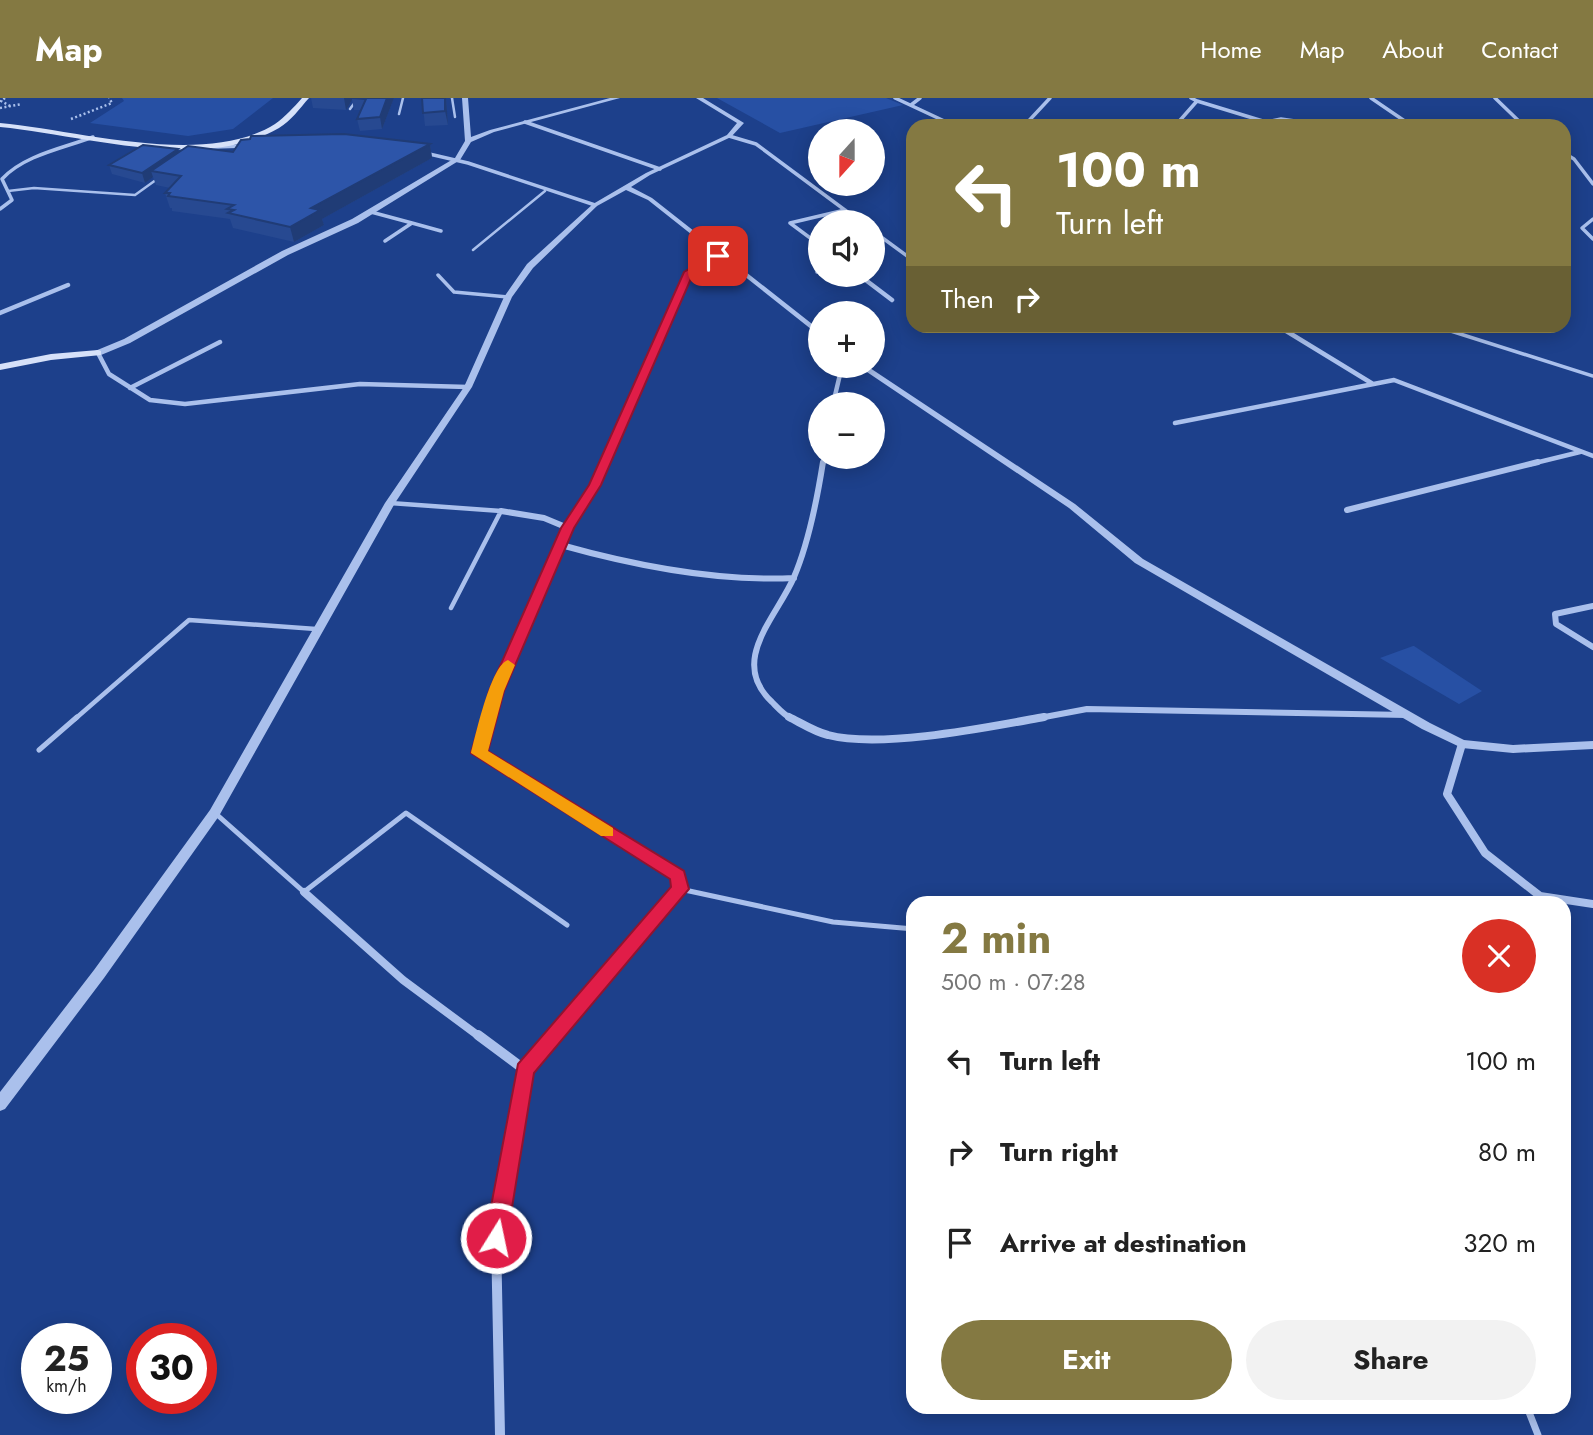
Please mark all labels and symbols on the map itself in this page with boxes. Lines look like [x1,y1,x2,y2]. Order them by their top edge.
north arrow [808,119,886,196]
pin [688,226,748,286]
position arrow [459,1201,533,1275]
speed limit sign: 30 [126,1323,217,1414]

